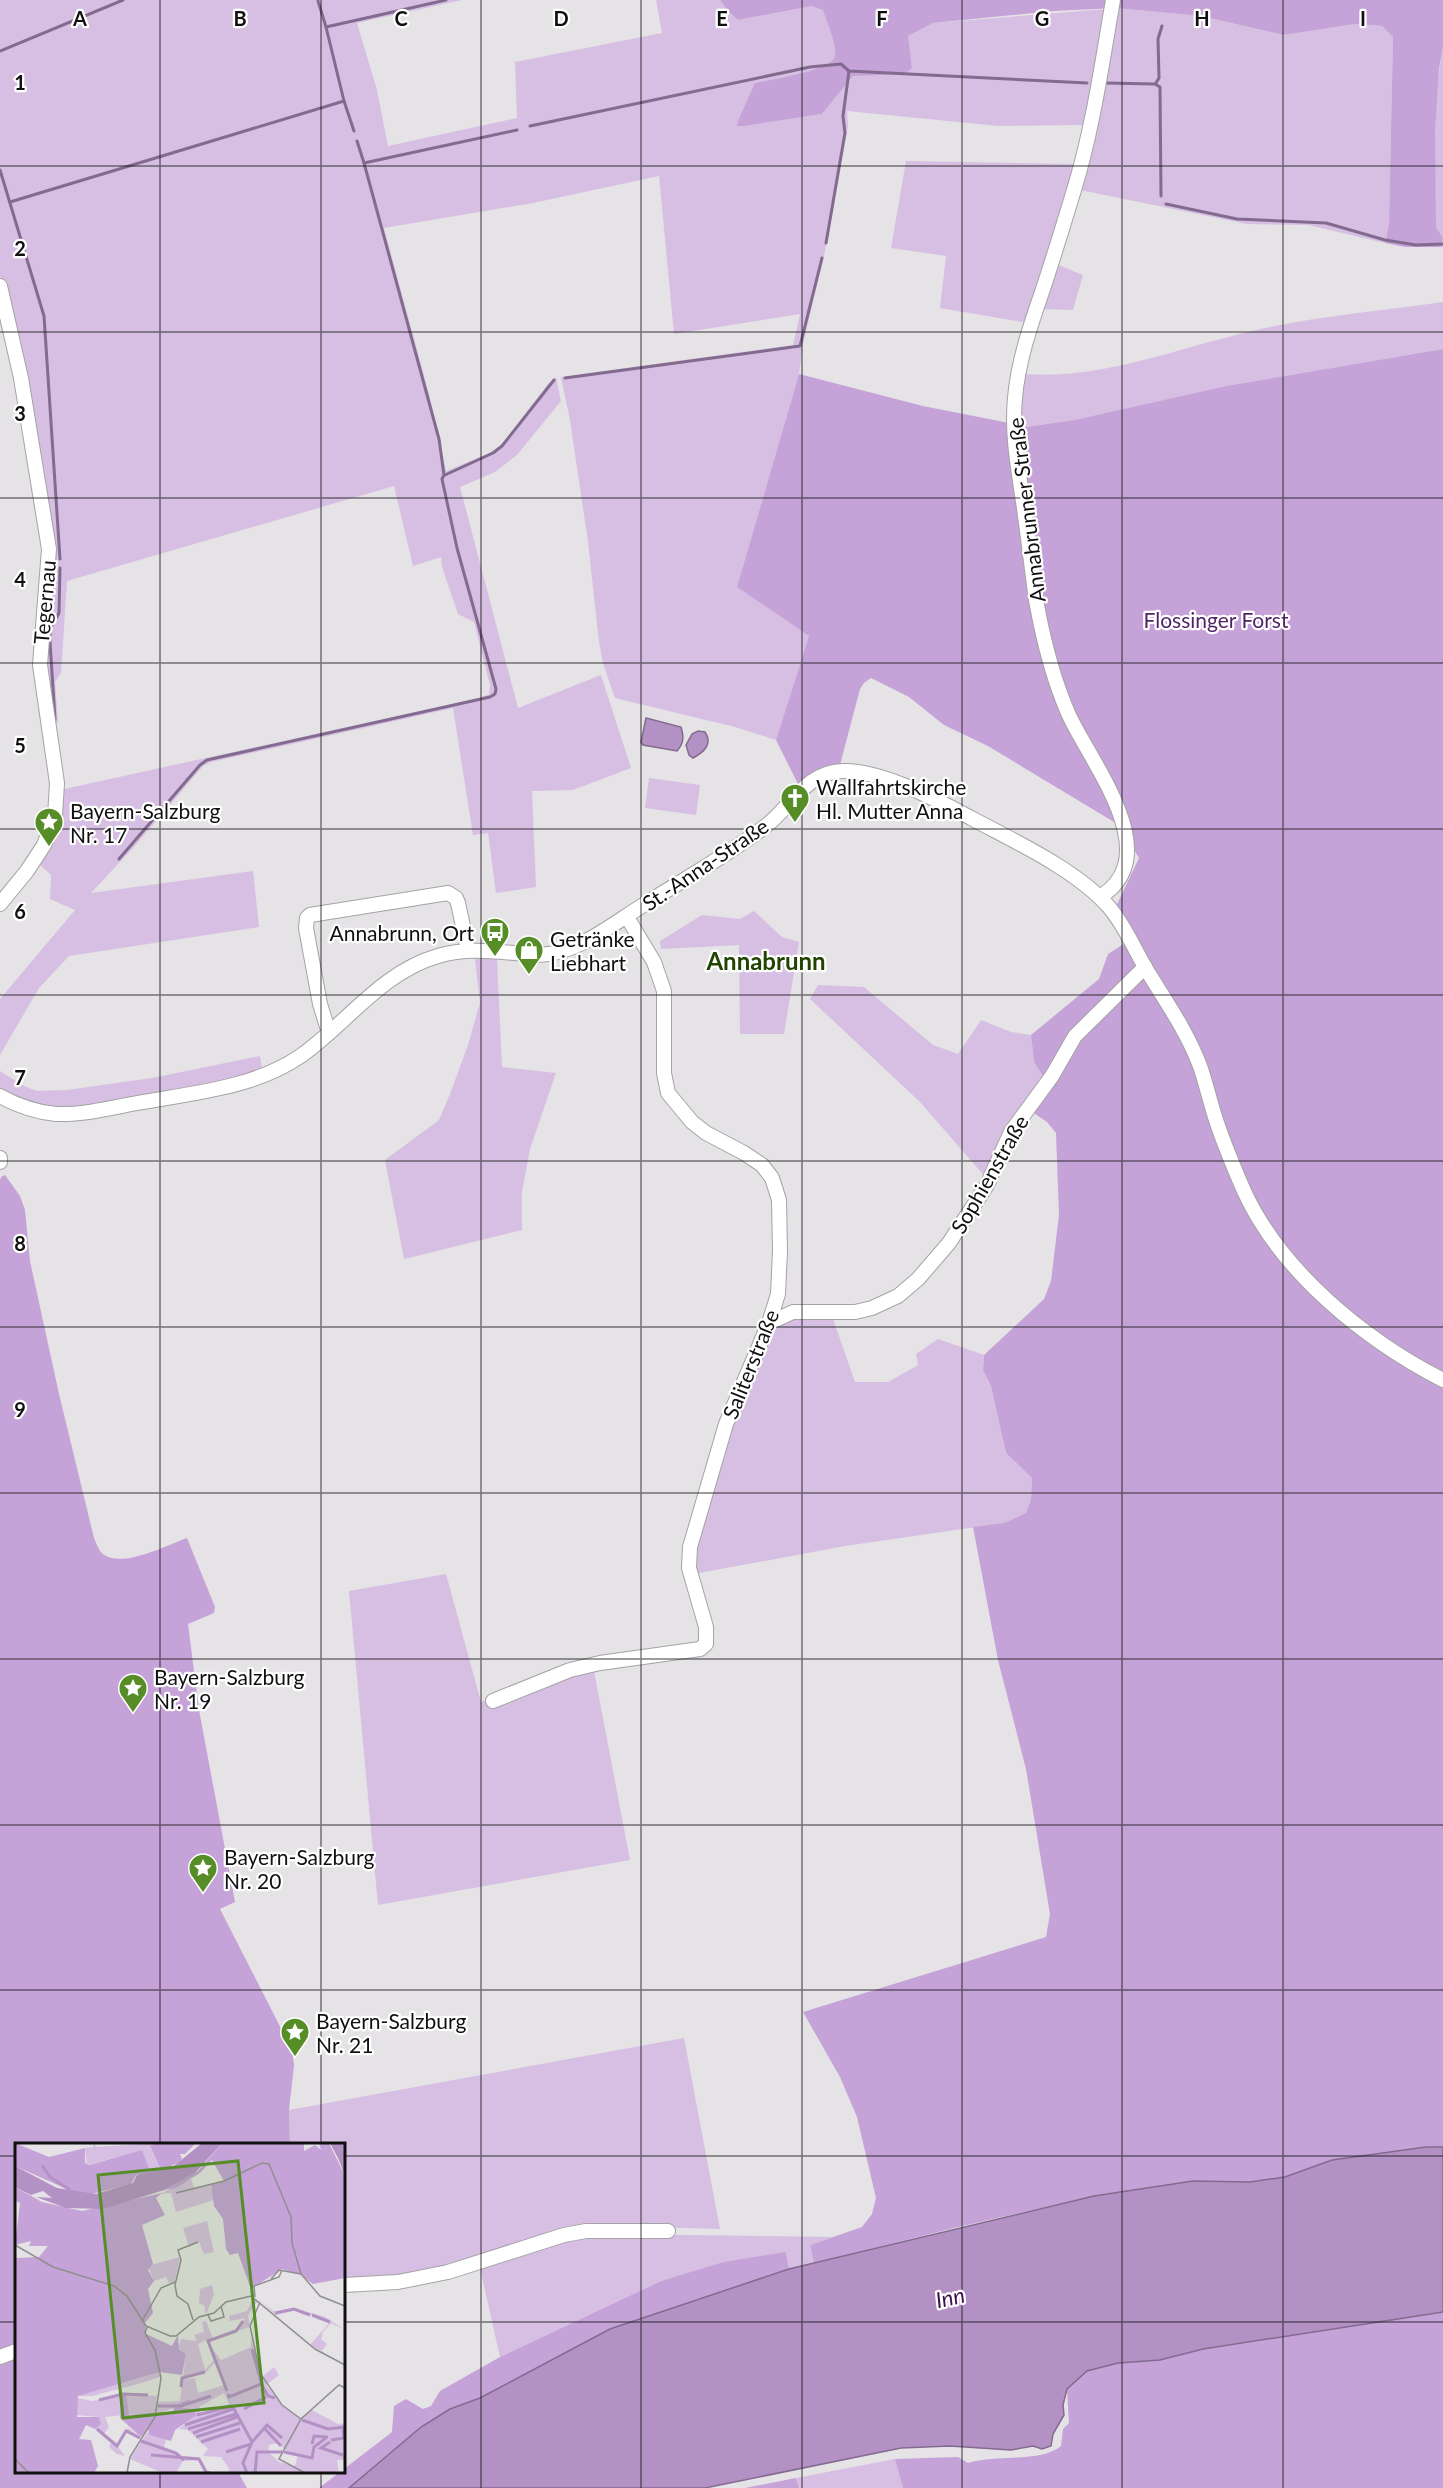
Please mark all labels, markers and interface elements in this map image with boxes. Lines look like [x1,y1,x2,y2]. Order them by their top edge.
text: A [72,6,87,30]
text: B [233,6,247,30]
text: C [394,6,408,30]
text: D [553,6,569,30]
text: E [716,6,728,30]
text: F [876,6,888,30]
text: G [1035,6,1049,30]
text: H [1194,6,1210,30]
text: I [1360,6,1366,30]
text: 1 [14,70,26,94]
text: 2 [14,236,26,260]
text: 3 [14,401,26,425]
street label: Annabrunner Straße [1002,416,1050,604]
street label: Tegernau [28,559,60,645]
text: 4 [14,567,26,591]
park label: Flossinger Forst [1144,607,1289,632]
text: 5 [14,733,26,757]
place label: Wallfahrtskirche Hl. Mutter Anna [816,774,966,823]
church icon: Wallfahrtskirche Hl. Mutter Anna [779,782,811,824]
place label: Bayern-Salzburg Nr. 17 [70,798,220,847]
place icon: Bayern-Salzburg Nr. 17 [33,806,65,848]
street label: St.-Anna-Straße [637,813,773,915]
text: 6 [14,899,26,923]
bus stop icon: Annabrunn, Ort [479,916,511,958]
place label: Annabrunn, Ort [329,920,474,945]
place label: Getränke Liebhart [550,926,635,975]
shop icon: Getränke Liebhart [513,934,545,976]
district label: Annabrunn [705,946,826,975]
text: 7 [14,1065,26,1089]
street label: Sophienstraße [945,1110,1033,1238]
text: 8 [14,1231,26,1255]
street label: Saliterstraße [717,1306,783,1422]
text: 9 [14,1397,26,1421]
place label: Bayern-Salzburg Nr. 19 [154,1664,304,1713]
place icon: Bayern-Salzburg Nr. 19 [117,1672,149,1714]
place label: Bayern-Salzburg Nr. 20 [224,1844,374,1893]
place icon: Bayern-Salzburg Nr. 20 [187,1852,219,1894]
place label: Bayern-Salzburg Nr. 21 [316,2008,466,2057]
place icon: Bayern-Salzburg Nr. 21 [279,2016,311,2058]
inset map [15,2143,345,2473]
water label: Inn [933,2281,967,2313]

